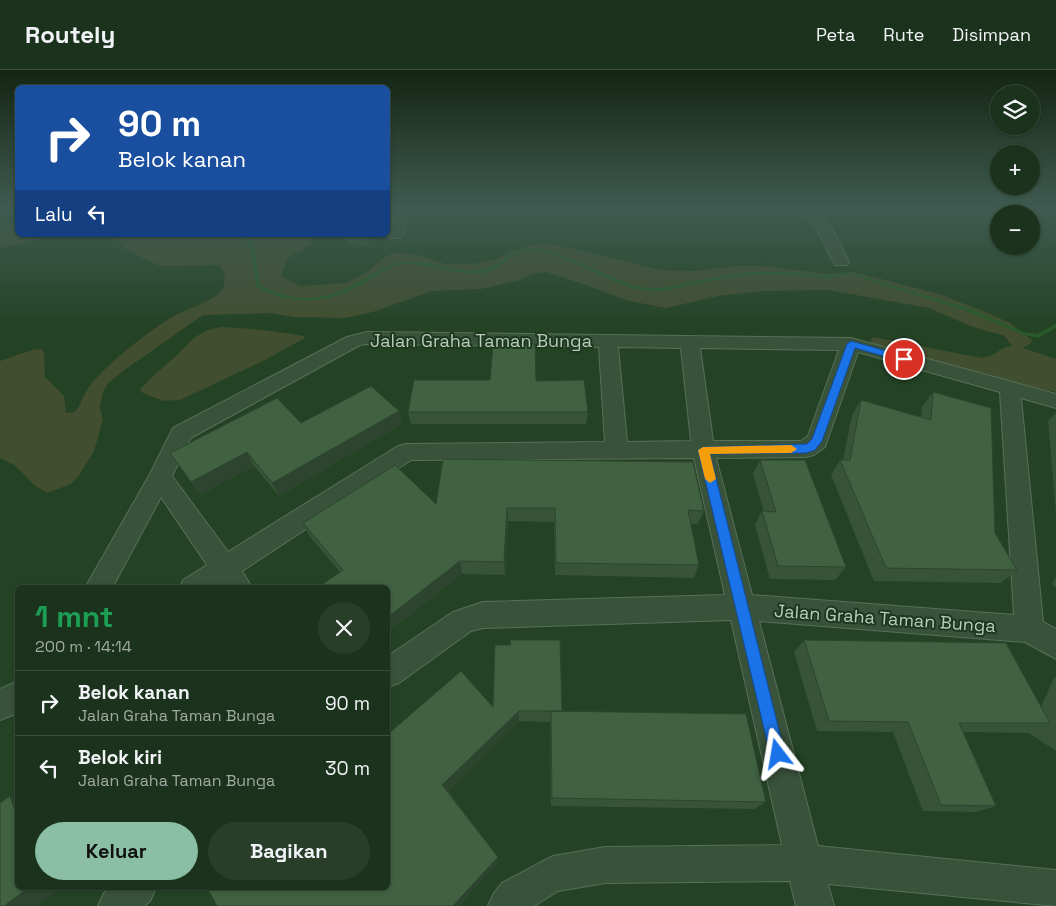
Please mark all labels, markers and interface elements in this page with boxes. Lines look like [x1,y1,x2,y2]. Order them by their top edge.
text: Routely [25,19,115,50]
text: Peta [816,23,855,46]
text: Rute [883,23,924,46]
text: Disimpan [952,23,1031,46]
map controls [990,85,1040,255]
button: layers [990,85,1040,135]
text: 90 m [118,102,201,146]
icon: right [35,105,100,170]
text: Belok kanan [118,145,246,173]
button: + [990,145,1040,195]
icon: left [83,200,111,228]
text: Lalu [35,202,73,227]
button: − [990,205,1040,255]
street label: Jalan Graha Taman Bunga [370,329,592,352]
pin [883,338,925,380]
icon: arrive [890,345,918,373]
text: 1 mnt [35,597,114,636]
street label: Jalan Graha Taman Bunga [773,599,997,637]
button: close [318,602,370,654]
text: 200 m · 14:14 [35,636,132,657]
text: Belok kanan [78,680,190,705]
icon: right [35,689,63,717]
text: 90 m [325,691,370,716]
text: Jalan Graha Taman Bunga [78,705,275,726]
position arrow [751,727,803,779]
text: Belok kiri [78,745,162,770]
icon: left [35,754,63,782]
text: 30 m [325,756,370,781]
text: Jalan Graha Taman Bunga [78,770,275,791]
button: Keluar [35,822,198,880]
button: Bagikan [208,822,370,880]

